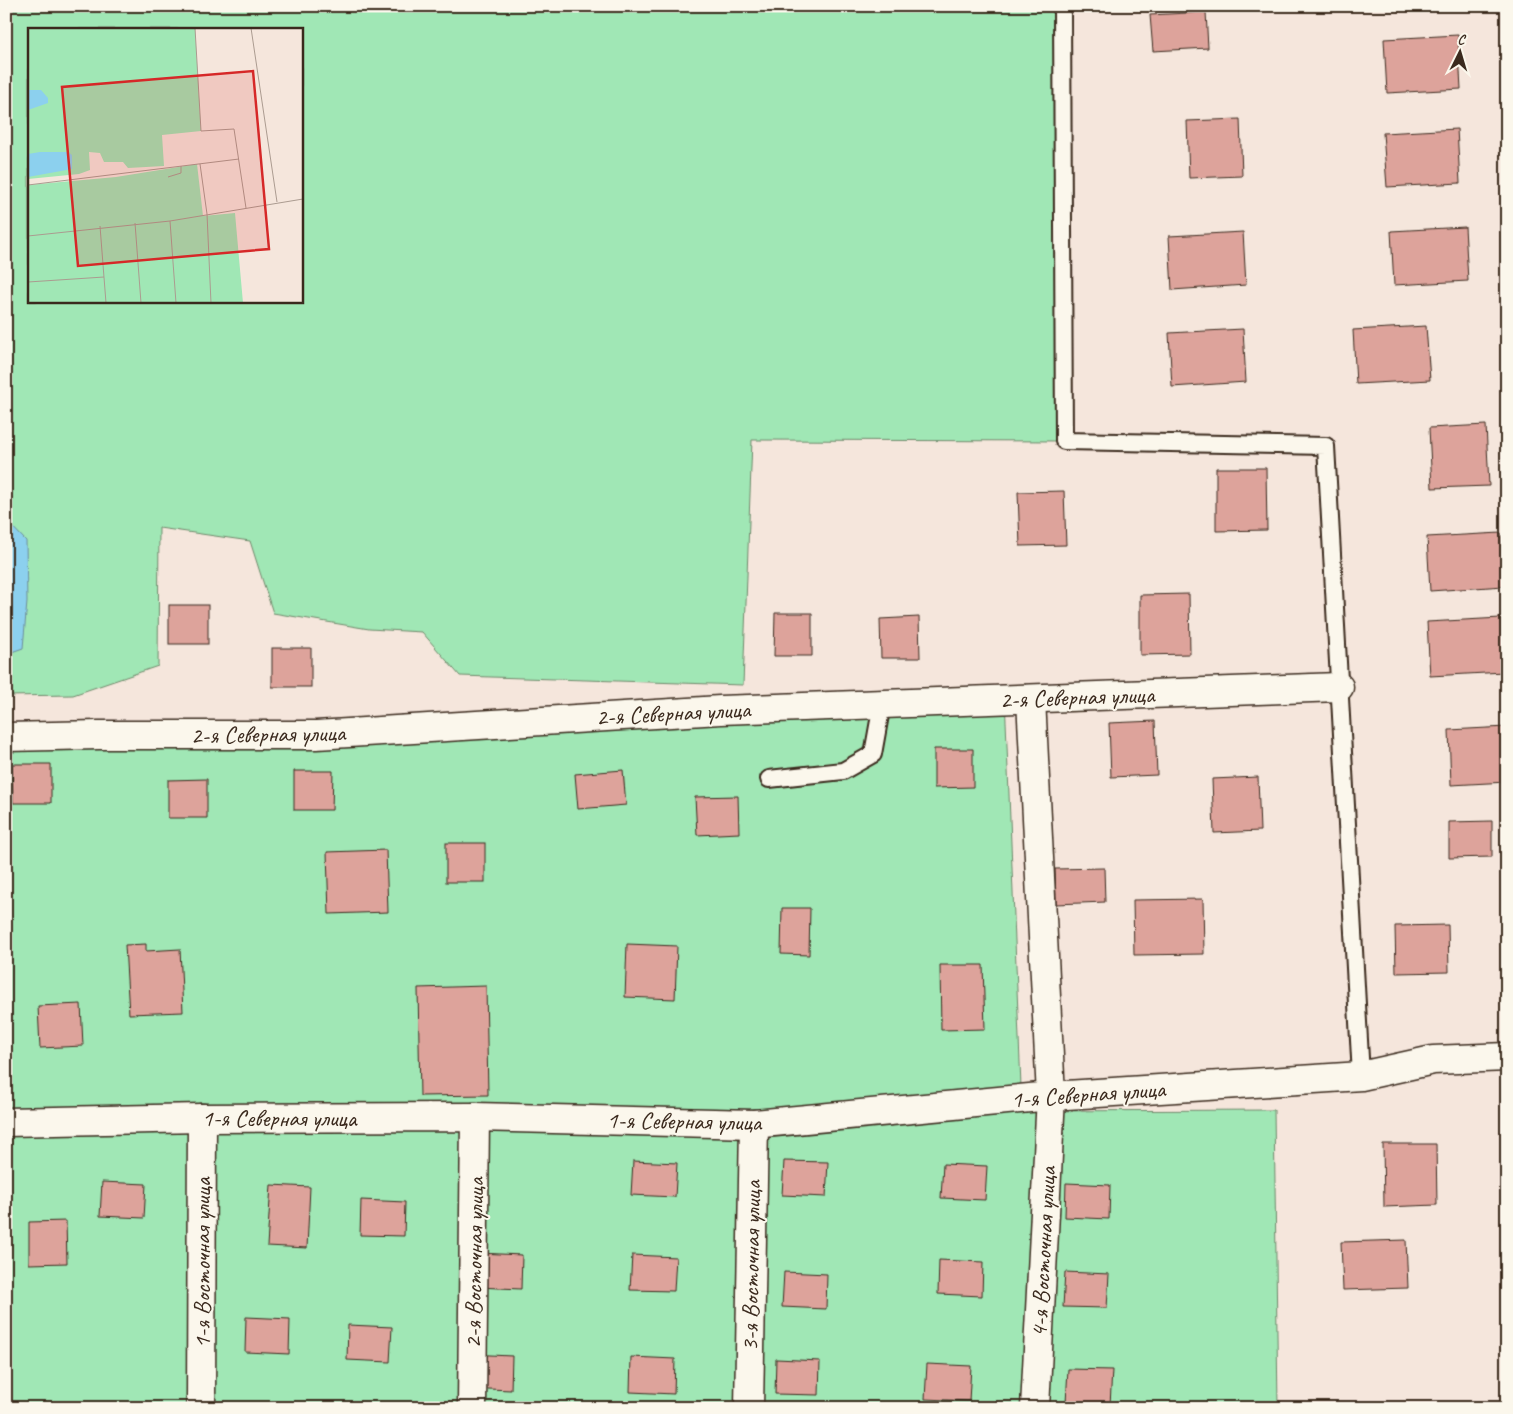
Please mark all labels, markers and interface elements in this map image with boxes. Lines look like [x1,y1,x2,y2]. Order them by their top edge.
inset map [28,28,302,302]
north arrow [1436,28,1486,78]
text: С [1457,31,1467,49]
street label: 2-я Северная улица [999,679,1156,715]
street label: 2-я Северная улица [595,694,752,732]
street label: 2-я Северная улица [190,718,347,750]
street label: 1-я Северная улица [1010,1074,1168,1114]
street label: 1-я Северная улица [202,1103,358,1133]
street label: 1-я Северная улица [606,1105,763,1137]
street label: 4-я Восточная улица [1024,1165,1063,1338]
street label: 1-я Восточная улица [187,1176,217,1348]
street label: 2-я Восточная улица [458,1176,491,1349]
street label: 3-я Восточная улица [735,1179,768,1352]

